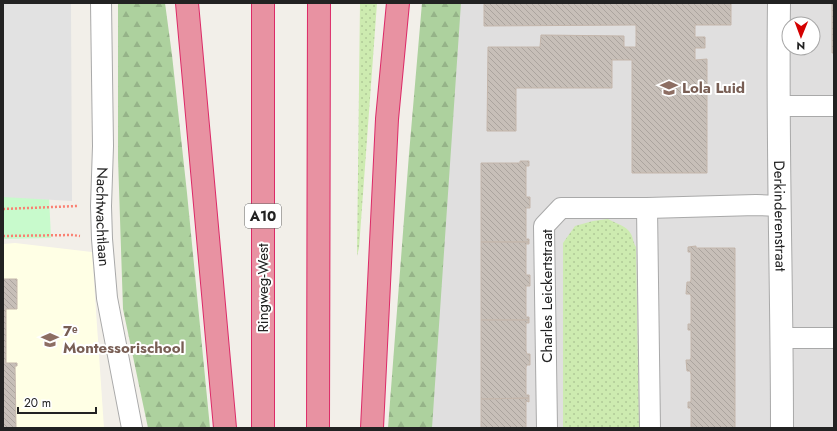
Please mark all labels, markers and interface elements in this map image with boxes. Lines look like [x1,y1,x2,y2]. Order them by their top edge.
north arrow [781,16,821,56]
text: N [796,38,805,54]
place label: Lola Luid [682,77,745,99]
school or university icon: Lola Luid [659,78,679,98]
street label: Derkinderenstraat [768,160,792,272]
street label: Nachtwachtlaan [90,167,115,267]
road number: A10 [245,204,281,228]
street label: Charles Leickertstraat [536,229,558,363]
street label: Ringweg-West [252,243,274,333]
place label: 7ᵉ Montessorischool [63,320,185,359]
school or university icon: 7ᵉ Montessorischool [40,330,60,350]
scale bar [18,389,96,415]
text: 20 m [24,394,51,412]

